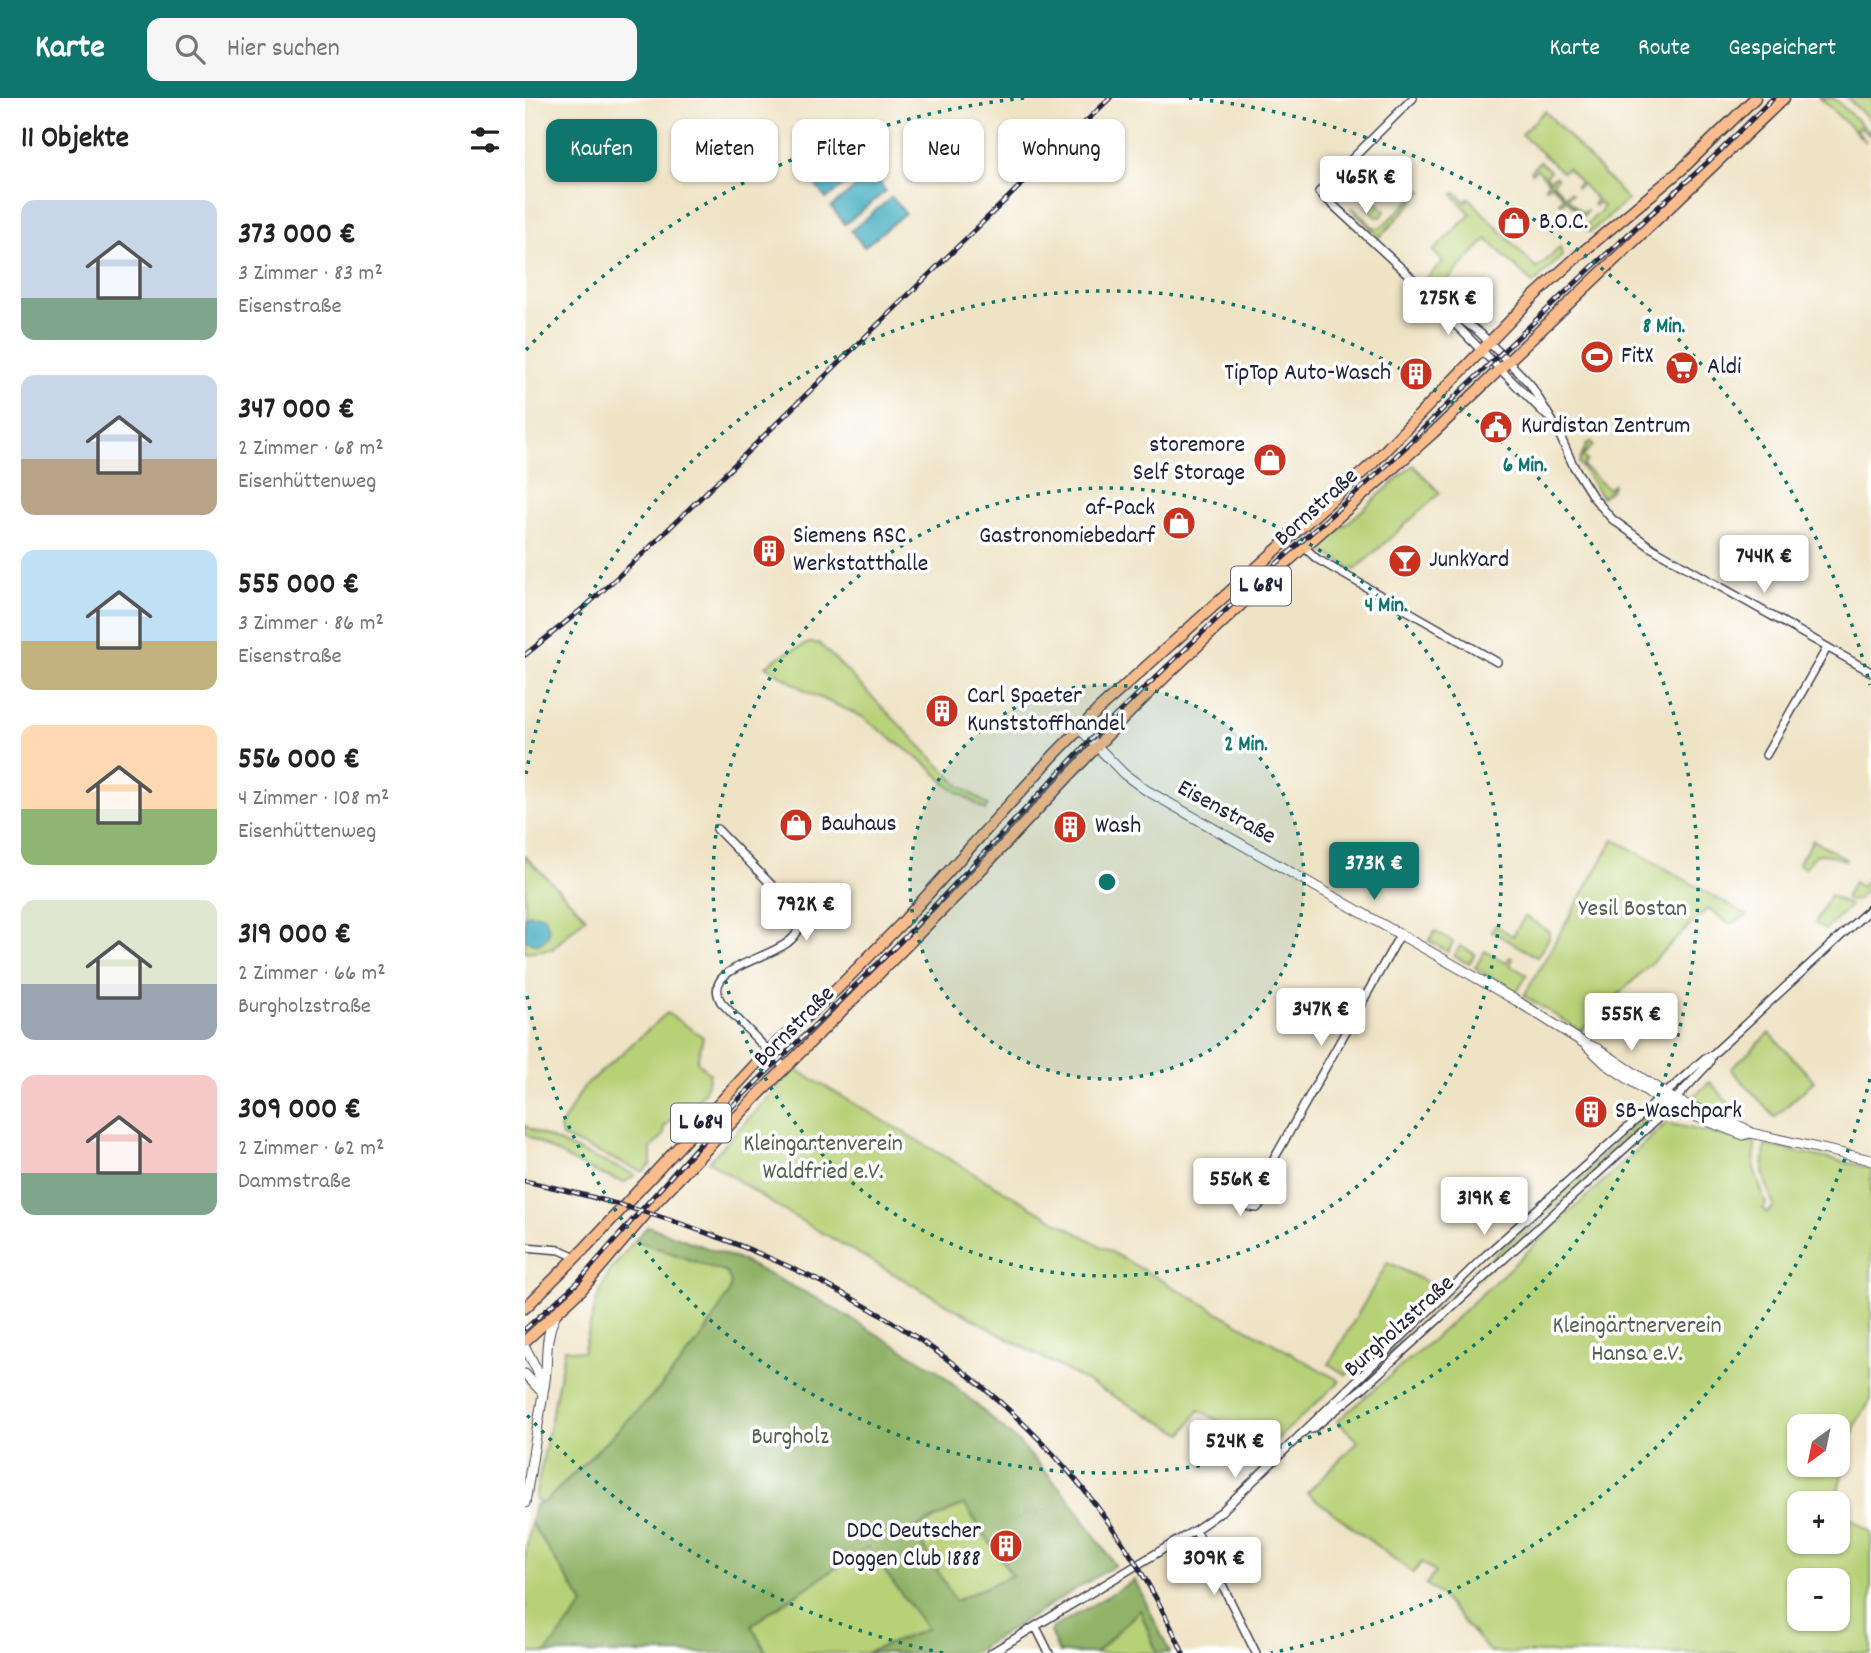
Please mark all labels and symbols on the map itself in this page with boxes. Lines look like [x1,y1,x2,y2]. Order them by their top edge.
pin: 465K € [1309,156,1423,216]
shop icon: B.O.C. [1495,204,1533,242]
place label: B.O.C. [1539,206,1588,240]
pin: 275K € [1391,278,1505,337]
text: 8 Min. [1643,313,1685,343]
sports icon: FitX [1578,338,1616,376]
place label: FitX [1621,340,1653,374]
supermarket icon: Aldi [1663,349,1701,387]
place label: Aldi [1707,351,1741,385]
building icon: TipTop Auto-Wasch [1397,355,1435,393]
place label: TipTop Auto-Wasch [1224,357,1391,391]
public building icon: Kurdistan Zentrum [1477,408,1515,446]
place label: Kurdistan Zentrum [1521,410,1691,444]
place label: storemore Self Storage [1133,429,1245,491]
shop icon: storemore Self Storage [1251,441,1289,479]
text: 6 Min. [1503,452,1547,482]
street label: Bornstraße [1267,461,1367,555]
place label: af-Pack Gastronomiebedarf [979,492,1156,554]
shop icon: af-Pack Gastronomiebedarf [1160,504,1198,542]
place label: Siemens RSC Werkstatthalle [793,520,928,582]
building icon: Siemens RSC Werkstatthalle [750,532,788,570]
pin: 744K € [1707,536,1821,595]
bar icon: JunkYard [1386,542,1424,580]
place label: JunkYard [1429,544,1509,578]
road number: L 684 [1231,566,1291,606]
text: 4 Min. [1365,592,1407,622]
place label: Carl Spaeter Kunststoffhandel [967,680,1126,742]
building icon: Carl Spaeter Kunststoffhandel [923,692,961,730]
text: 2 Min. [1224,731,1268,761]
street label: Eisenstraße [1170,772,1282,854]
shop icon: Bauhaus [777,806,815,844]
place label: Bauhaus [821,808,897,842]
building icon: Wash [1051,808,1089,846]
place label: Wash [1095,810,1141,844]
pin: 373K € [1317,842,1431,902]
centre of rings [1095,870,1119,894]
pin: 792K € [749,884,863,943]
park label: Yesil Bostan [1579,893,1687,927]
street label: Bornstraße [747,979,843,1075]
pin: 347K € [1264,988,1378,1048]
pin: 555K € [1574,993,1688,1053]
building icon: SB-Waschpark [1572,1093,1610,1131]
place label: SB-Waschpark [1615,1095,1742,1129]
road number: L 684 [671,1104,731,1142]
park label: Kleingartenverein Waldfried e.V. [743,1128,903,1190]
pin: 556K € [1183,1158,1297,1218]
pin: 319K € [1427,1178,1541,1237]
street label: Burgholzstraße [1337,1268,1463,1386]
park label: Kleingärtnerverein Hansa e.V. [1552,1310,1722,1372]
north arrow [1787,1414,1850,1477]
pin: 524K € [1178,1420,1292,1480]
park label: Burgholz [751,1421,829,1455]
place label: DDC Deutscher Doggen Club 1888 [832,1515,981,1577]
building icon: DDC Deutscher Doggen Club 1888 [987,1527,1025,1565]
pin: 309K € [1157,1538,1271,1597]

